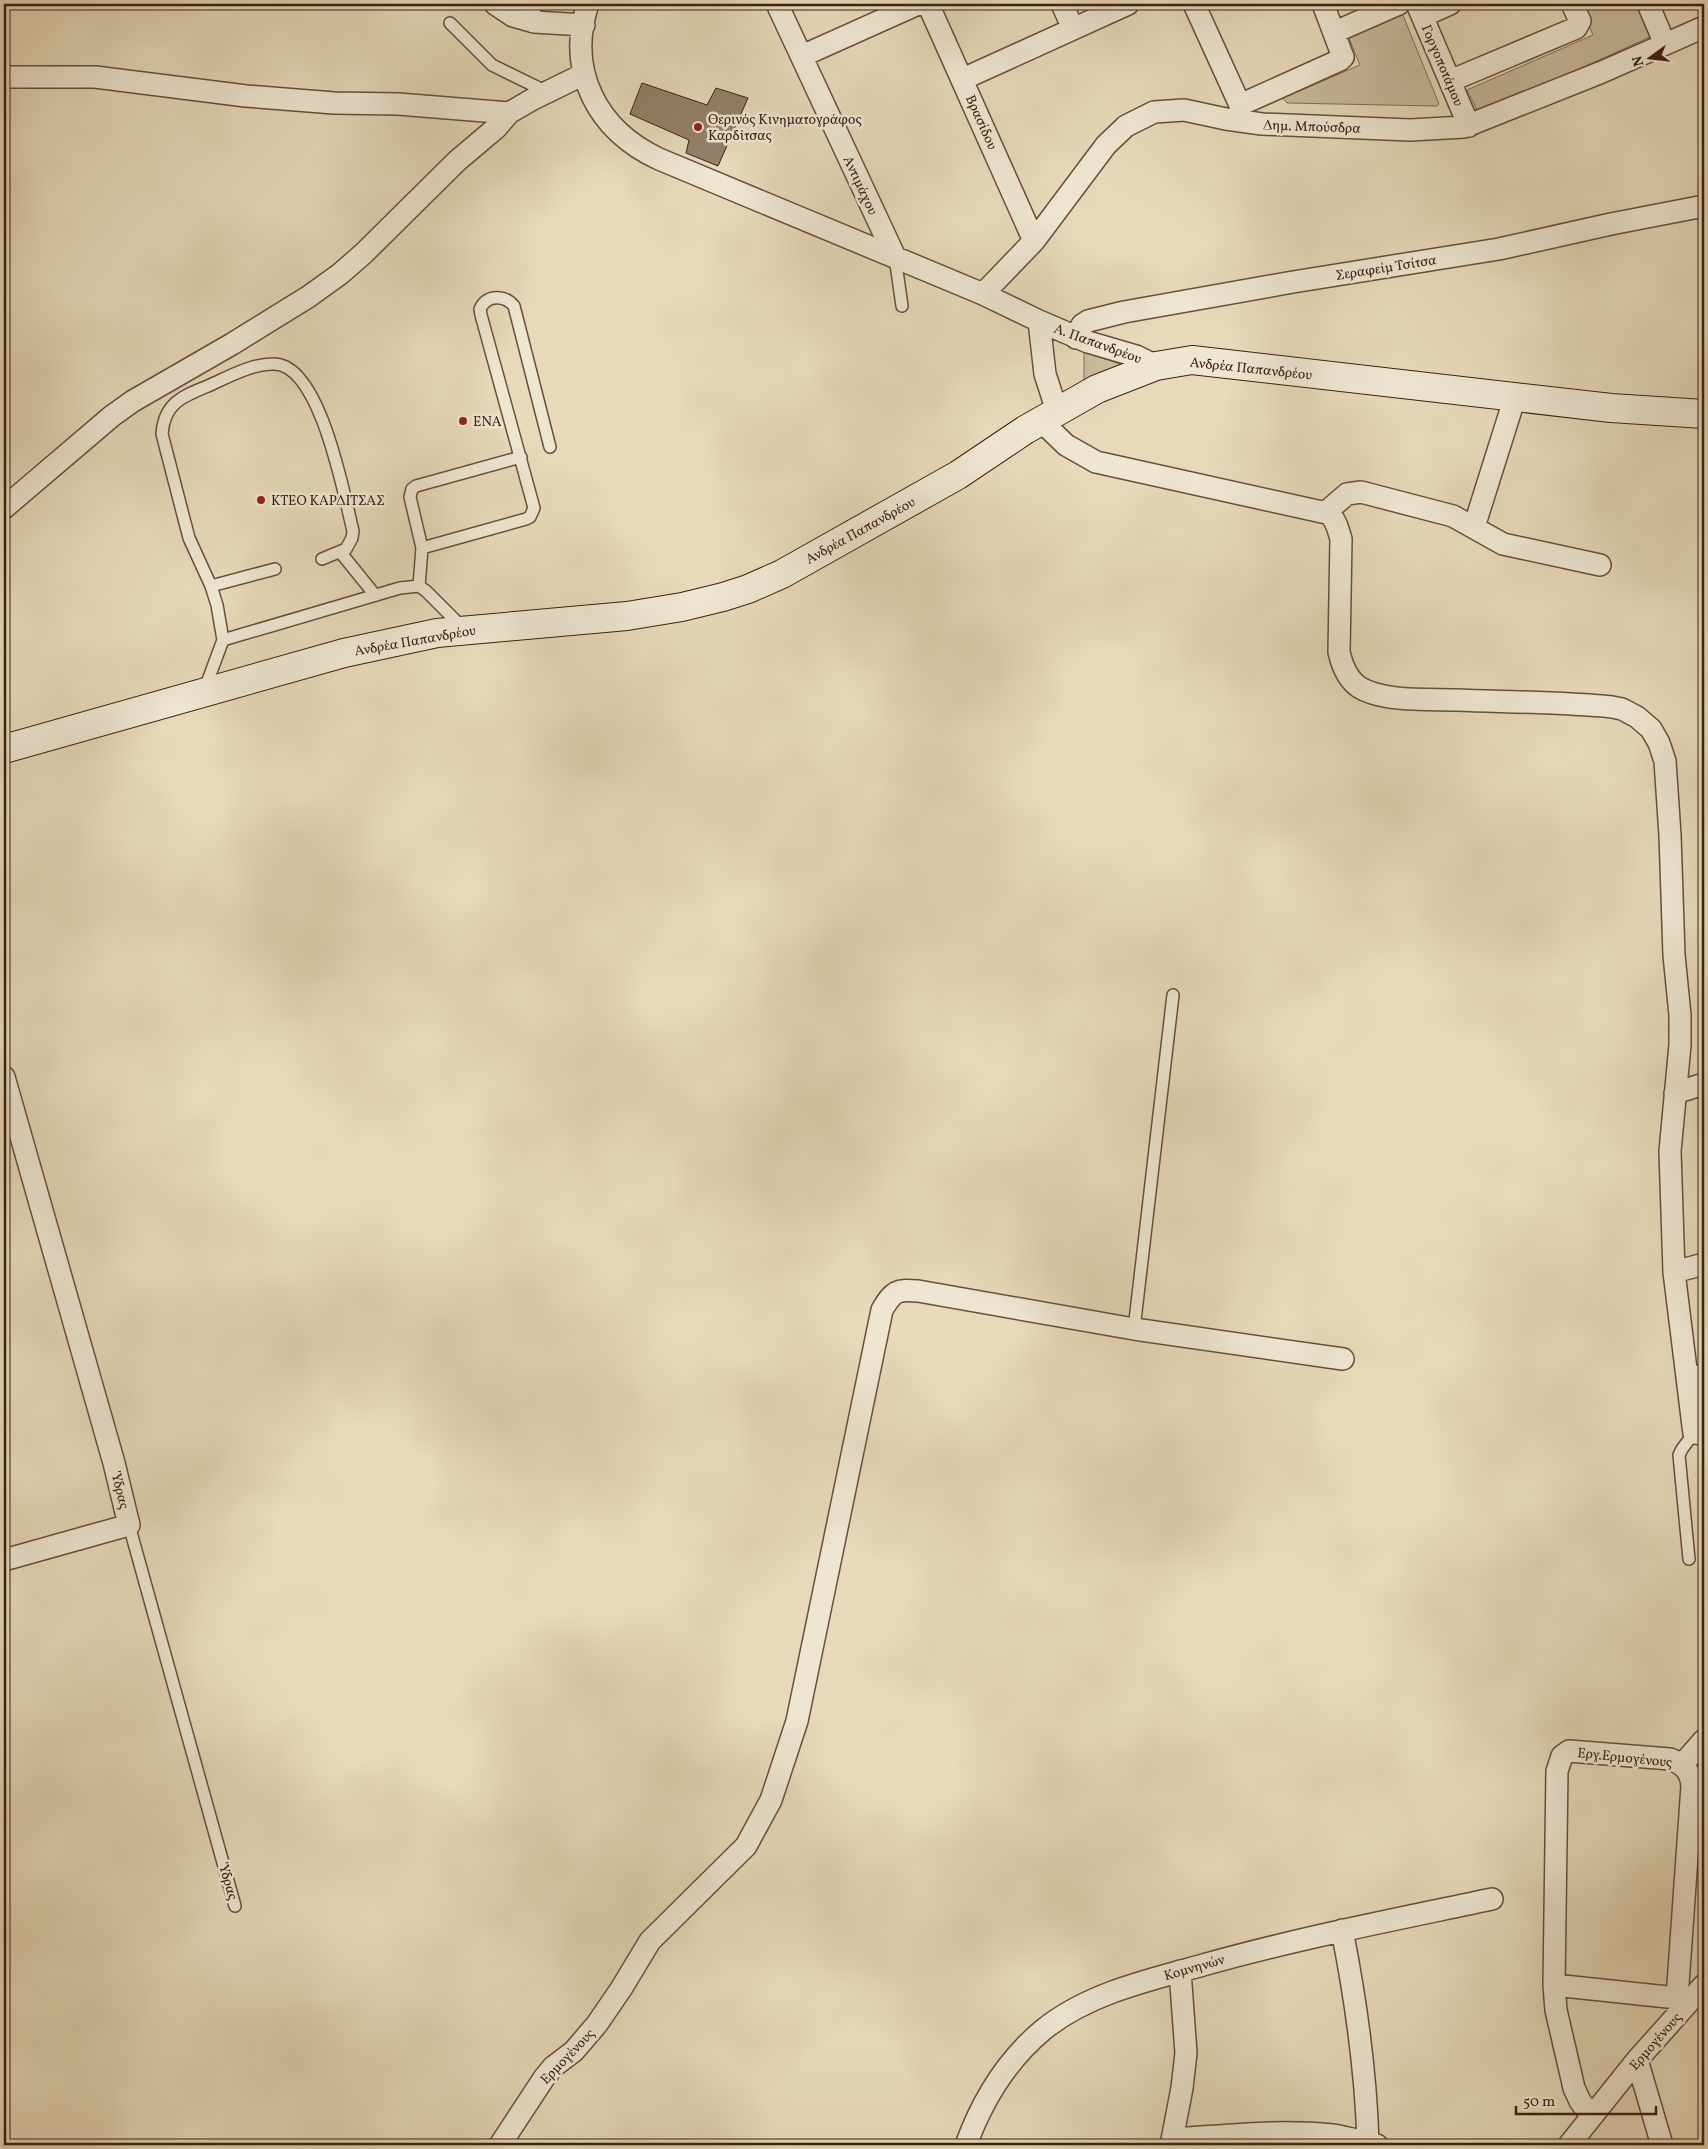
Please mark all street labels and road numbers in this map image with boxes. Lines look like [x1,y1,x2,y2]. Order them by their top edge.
street label: Γοργοποτάμου [1416,22,1467,110]
street label: Βρασίδου [960,92,1001,153]
street label: Δημ. Μπούσδρα [1263,116,1362,139]
street label: Αντιμάχου [838,153,882,219]
street label: Σεραφείμ Τσίτσα [1335,251,1438,286]
street label: Α. Παπανδρέου [1051,320,1144,369]
street label: Ανδρέα Παπανδρέου [1189,354,1313,385]
street label: Ανδρέα Παπανδρέου [802,493,919,569]
street label: Ανδρέα Παπανδρέου [353,621,478,662]
street label: Ύδρας [105,1469,133,1511]
street label: Εργ.Ερμογένους [1576,1744,1673,1773]
street label: Ύδρας [213,1860,242,1903]
street label: Κομνηνών [1162,1951,1227,1986]
street label: Ερμογένους [1626,2009,1687,2075]
street label: Ερμογένους [537,2025,600,2089]

